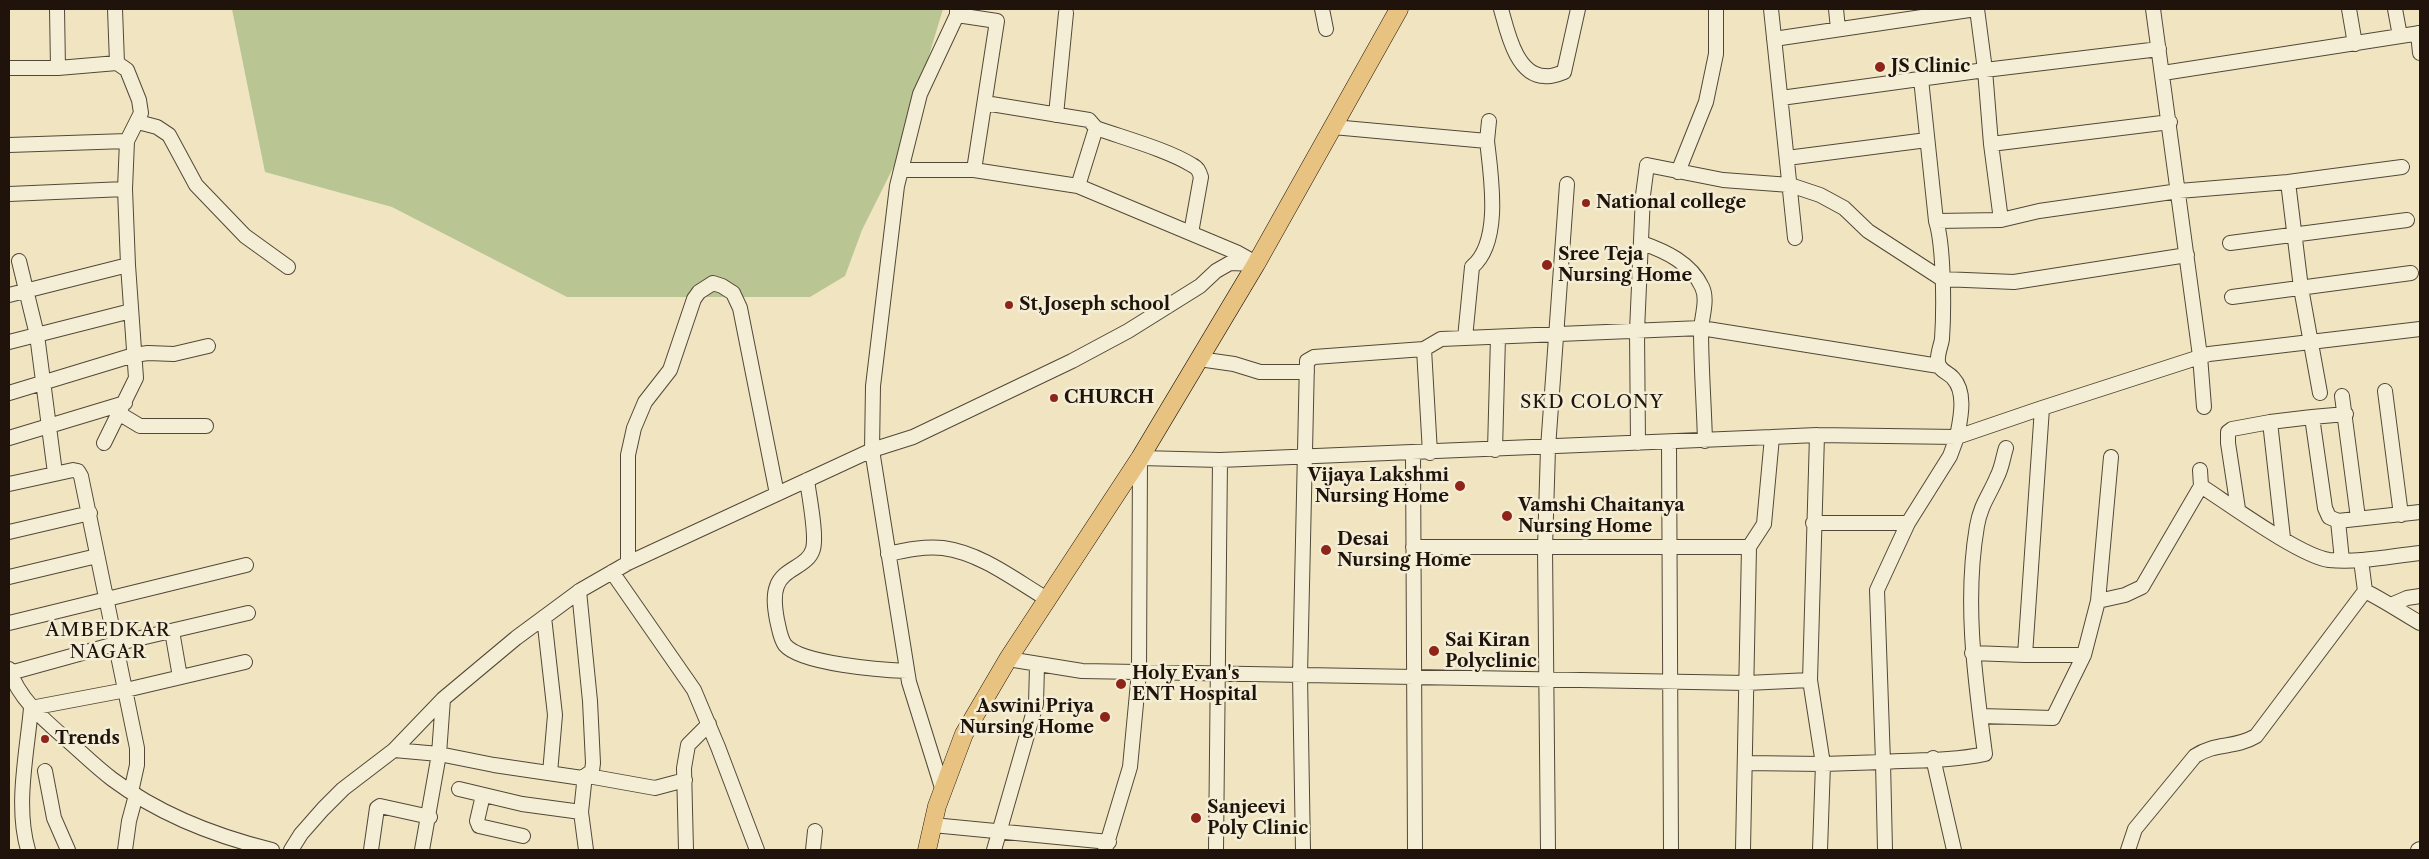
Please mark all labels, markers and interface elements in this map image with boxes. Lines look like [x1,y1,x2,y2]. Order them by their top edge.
place label: JS Clinic [1891,56,1970,78]
marker: JS Clinic [1873,60,1887,74]
place label: National college [1596,192,1746,214]
marker: National college [1580,197,1592,209]
place label: Sree Teja Nursing Home [1558,244,1692,286]
marker: Sree Teja Nursing Home [1540,258,1554,272]
place label: St,Joseph school [1019,294,1170,316]
marker: St,Joseph school [1003,299,1015,311]
place label: CHURCH [1064,387,1154,409]
marker: CHURCH [1048,392,1060,404]
district label: SKD COLONY [1519,392,1665,414]
place label: Vijaya Lakshmi Nursing Home [1308,465,1449,508]
marker: Vijaya Lakshmi Nursing Home [1453,479,1467,493]
place label: Vamshi Chaitanya Nursing Home [1518,495,1685,538]
marker: Vamshi Chaitanya Nursing Home [1500,509,1514,523]
place label: Desai Nursing Home [1337,529,1471,572]
marker: Desai Nursing Home [1319,543,1333,557]
district label: AMBEDKAR NAGAR [44,620,172,664]
place label: Sai Kiran Polyclinic [1445,630,1537,672]
marker: Sai Kiran Polyclinic [1427,644,1441,658]
place label: Holy Evan's ENT Hospital [1132,663,1257,706]
marker: Holy Evan's ENT Hospital [1114,677,1128,691]
place label: Aswini Priya Nursing Home [960,696,1094,739]
marker: Aswini Priya Nursing Home [1098,710,1112,724]
place label: Trends [55,728,120,750]
marker: Trends [39,733,51,745]
place label: Sanjeevi Poly Clinic [1207,797,1308,840]
marker: Sanjeevi Poly Clinic [1189,811,1203,825]

